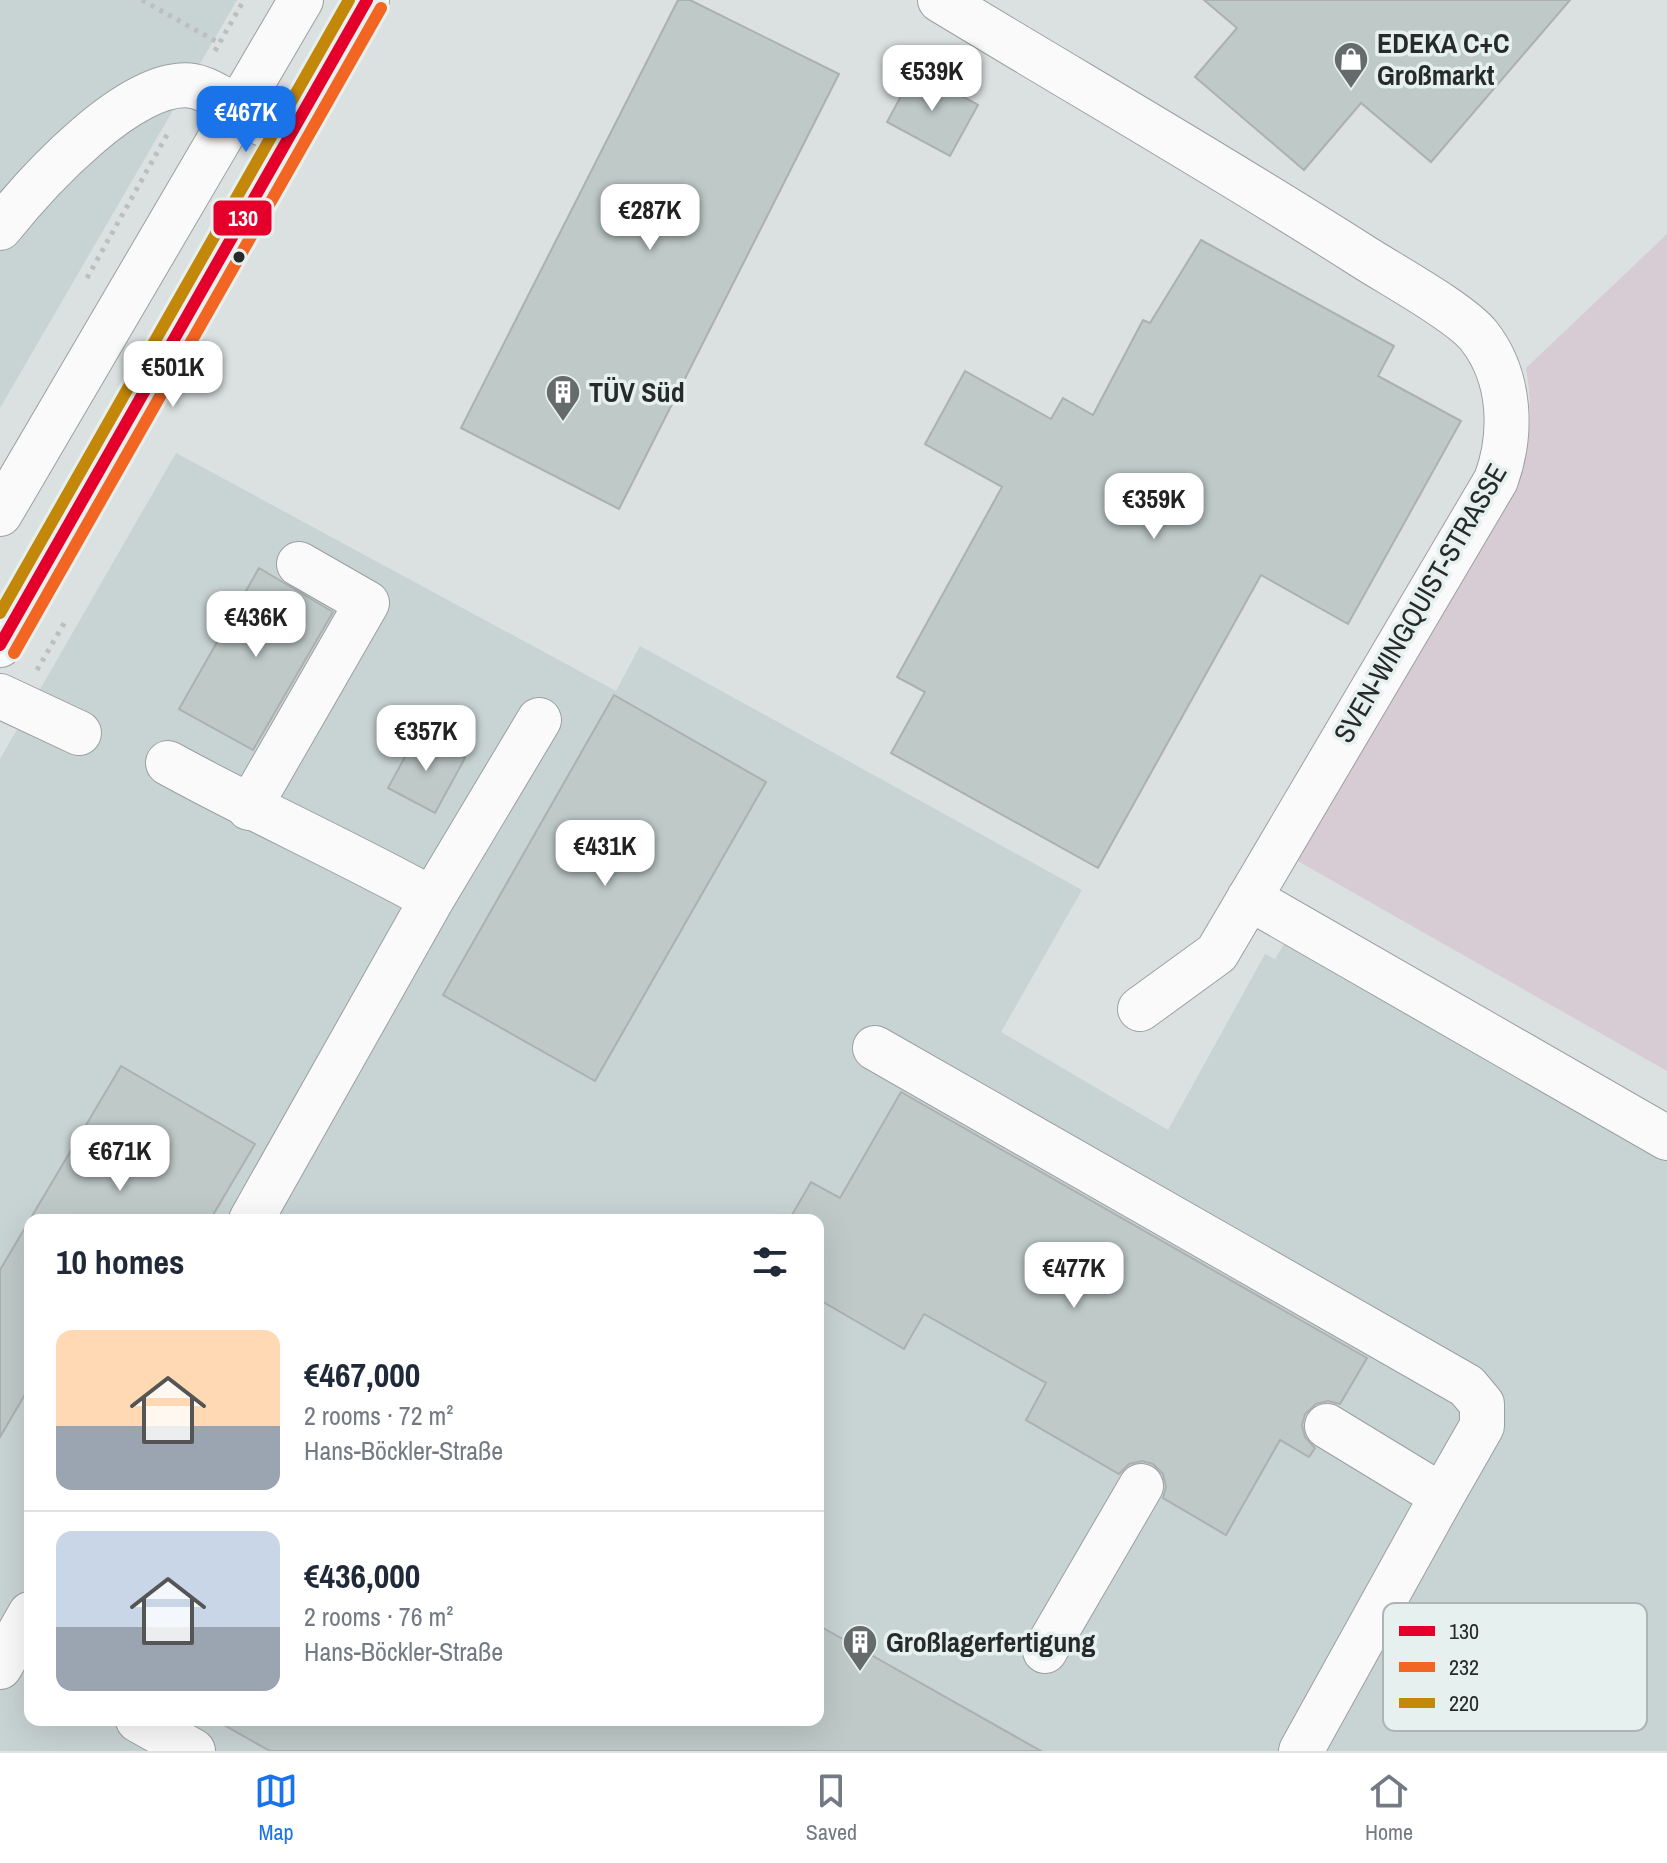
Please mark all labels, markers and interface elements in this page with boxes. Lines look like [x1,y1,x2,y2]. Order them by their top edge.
place label: EDEKA C+C Großmarkt [1377,24,1509,94]
shop icon: EDEKA C+C Großmarkt [1332,40,1370,90]
pin: €539K [876,45,988,113]
text: €539K [901,53,963,88]
pin: €467K [190,86,302,154]
text: €467K [215,94,277,129]
pin: €287K [594,184,706,252]
text: €287K [619,192,681,227]
line badge: 130 [212,199,273,237]
text: 130 [228,203,258,233]
unlabelled marker [231,249,247,265]
pin: €501K [117,341,229,409]
text: €501K [142,349,204,384]
building icon: TÜV Süd [544,373,582,423]
place label: TÜV Süd [589,373,685,411]
street label: SVEN-WINGQUIST-STRASSE [1324,456,1516,750]
pin: €359K [1098,473,1210,541]
text: €359K [1123,481,1185,516]
pin: €436K [200,591,312,659]
text: €436K [225,599,287,634]
pin: €357K [370,705,482,773]
text: €357K [395,713,457,748]
pin: €431K [549,820,661,888]
text: €431K [574,828,636,863]
pin: €671K [64,1125,176,1193]
text: €671K [89,1133,151,1168]
text: 10 homes [56,1239,185,1285]
icon: filters [748,1240,792,1284]
pin: €477K [1018,1242,1130,1310]
text: €477K [1043,1250,1105,1285]
text: €467,000 [304,1352,420,1398]
icon: home [120,1362,216,1458]
text: 2 rooms · 72 m² [304,1398,453,1433]
text: Hans-Böckler-Straße [304,1433,503,1468]
text: €436,000 [304,1553,420,1599]
icon: home [120,1563,216,1659]
text: 2 rooms · 76 m² [304,1599,453,1634]
legend [1383,1603,1647,1731]
text: 130 [1449,1616,1479,1646]
building icon: Großlagerfertigung [841,1623,879,1673]
place label: Großlagerfertigung [886,1623,1095,1661]
text: Hans-Böckler-Straße [304,1634,503,1669]
text: 232 [1449,1652,1479,1682]
text: 220 [1449,1688,1479,1718]
tab: Map [254,1769,298,1847]
tab: Saved [806,1769,857,1847]
tab: Home [1365,1769,1413,1847]

